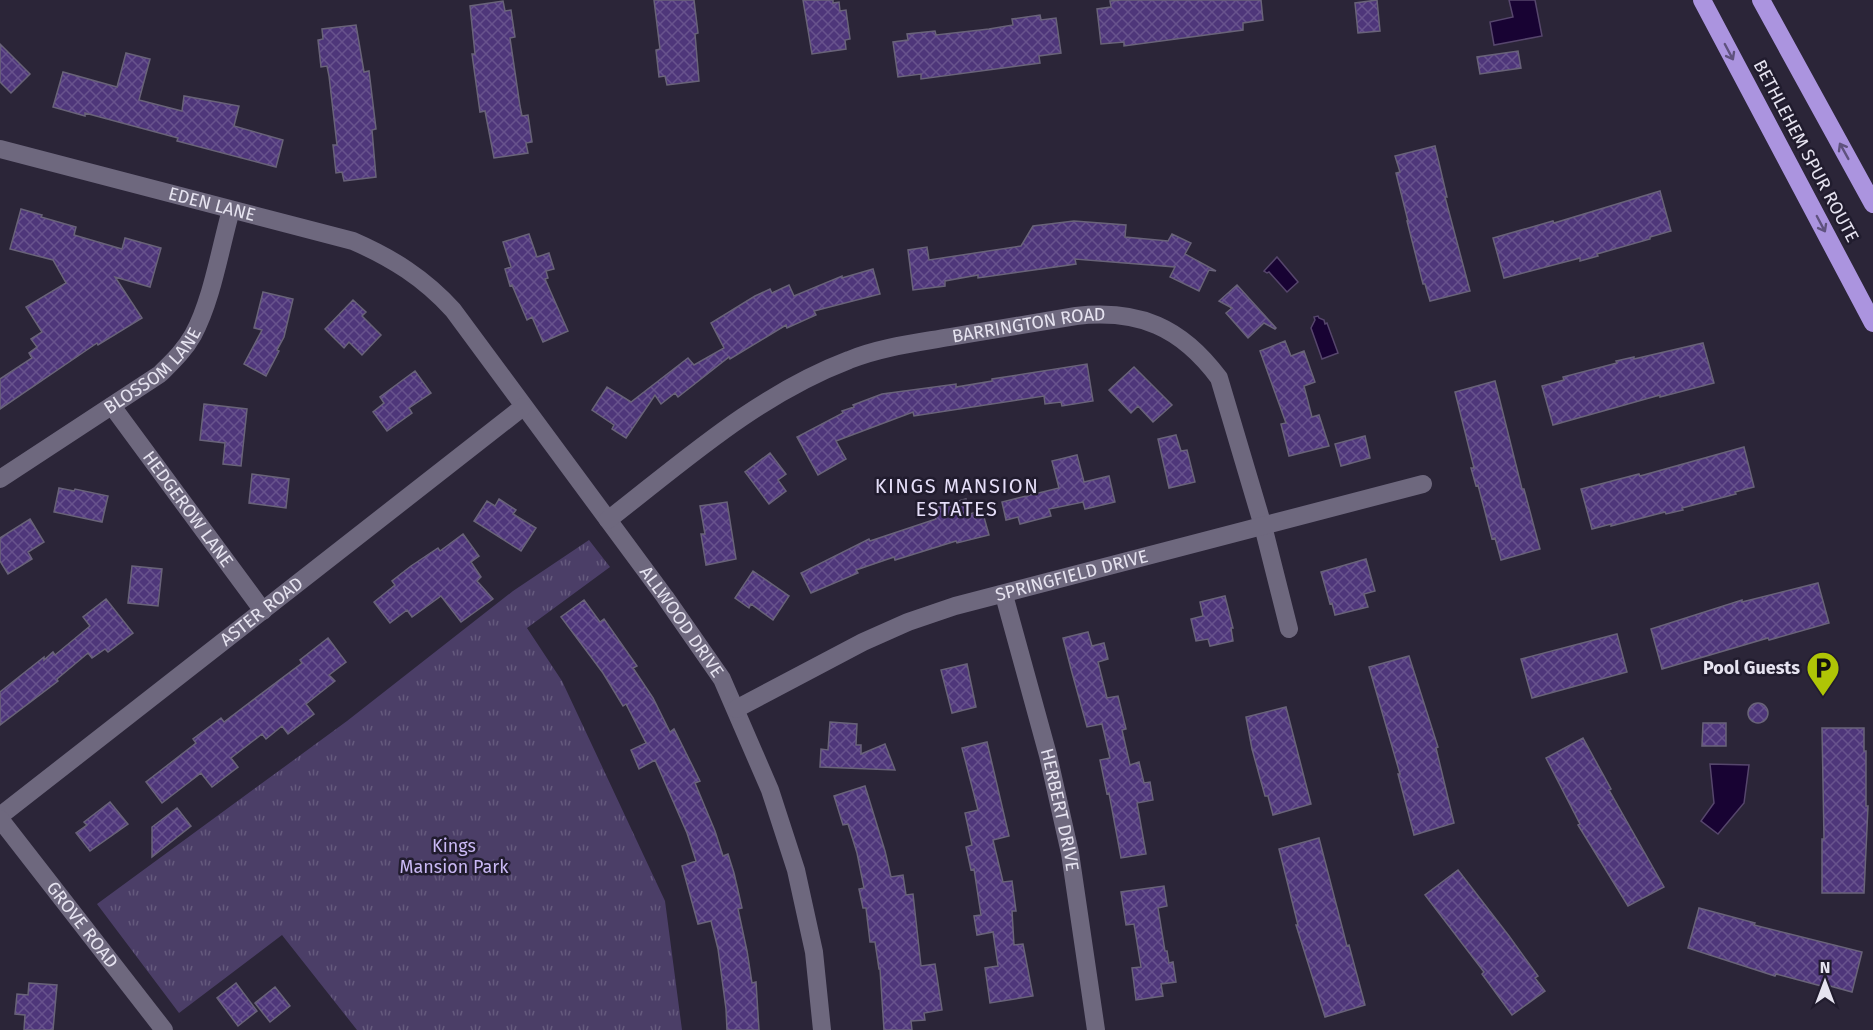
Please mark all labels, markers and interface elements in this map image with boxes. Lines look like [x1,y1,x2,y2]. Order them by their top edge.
one-way arrow [1724,42,1735,60]
street label: BETHLEHEM SPUR ROUTE [1749,56,1863,246]
one-way arrow [1838,143,1850,160]
street label: EDEN LANE [166,182,258,226]
one-way arrow [1815,215,1827,233]
street label: BARRINGTON ROAD [950,304,1105,347]
street label: BLOSSOM LANE [100,324,206,419]
street label: HEDGEROW LANE [138,447,238,571]
district label: KINGS MANSION ESTATES [875,474,1039,521]
street label: SPRINGFIELD DRIVE [993,545,1150,606]
street label: ALLWOOD DRIVE [635,562,729,682]
street label: ASTER ROAD [216,572,307,651]
parking icon: Pool Guests [1805,650,1841,697]
place label: Pool Guests [1703,657,1800,679]
street label: HERBERT DRIVE [1036,746,1084,873]
park label: Kings Mansion Park [399,835,509,878]
street label: GROVE ROAD [42,877,123,973]
north arrow [1795,952,1855,1012]
text: N [1820,958,1830,977]

